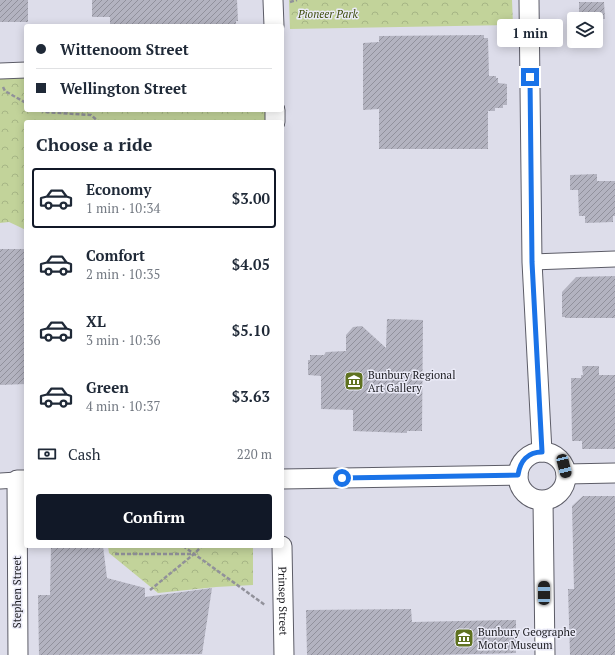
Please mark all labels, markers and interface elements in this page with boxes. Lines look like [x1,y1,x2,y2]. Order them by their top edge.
park label: Pioneer Park [297,7,359,21]
map controls [567,12,603,48]
button: layers [567,12,603,48]
callout: 1 min [497,19,563,47]
text: 1 min [512,24,548,42]
text: Wittenoom Street [60,39,189,59]
route end [521,68,539,86]
text: Wellington Street [60,78,187,98]
text: Choose a ride [36,132,152,156]
text: Economy [86,179,151,199]
icon: car [38,180,74,216]
text: $3.00 [232,188,270,208]
text: 1 min · 10:34 [86,199,160,217]
text: Comfort [86,245,145,265]
icon: car [38,246,74,282]
text: $4.05 [232,254,270,274]
text: 2 min · 10:35 [86,265,160,283]
text: XL [86,311,106,331]
icon: car [38,312,74,348]
text: $5.10 [232,320,270,340]
text: 3 min · 10:36 [86,331,160,349]
place label: Bunbury Regional Art Gallery [368,368,455,395]
museum icon: Bunbury Regional Art Gallery [343,370,365,392]
text: Green [86,377,129,397]
icon: car [38,378,74,414]
text: $3.63 [232,386,270,406]
text: 4 min · 10:37 [86,397,160,415]
icon: cash [36,443,58,465]
text: Cash [68,444,101,464]
text: 220 m [237,445,272,463]
car [555,453,573,479]
route start [333,469,351,487]
button: Confirm [36,494,272,540]
street label: Stephen Street [10,556,24,628]
street label: Prinsep Street [275,566,291,636]
car [538,581,550,605]
place label: Bunbury Geographe Motor Museum [478,625,576,652]
museum icon: Bunbury Geographe Motor Museum [453,627,475,649]

